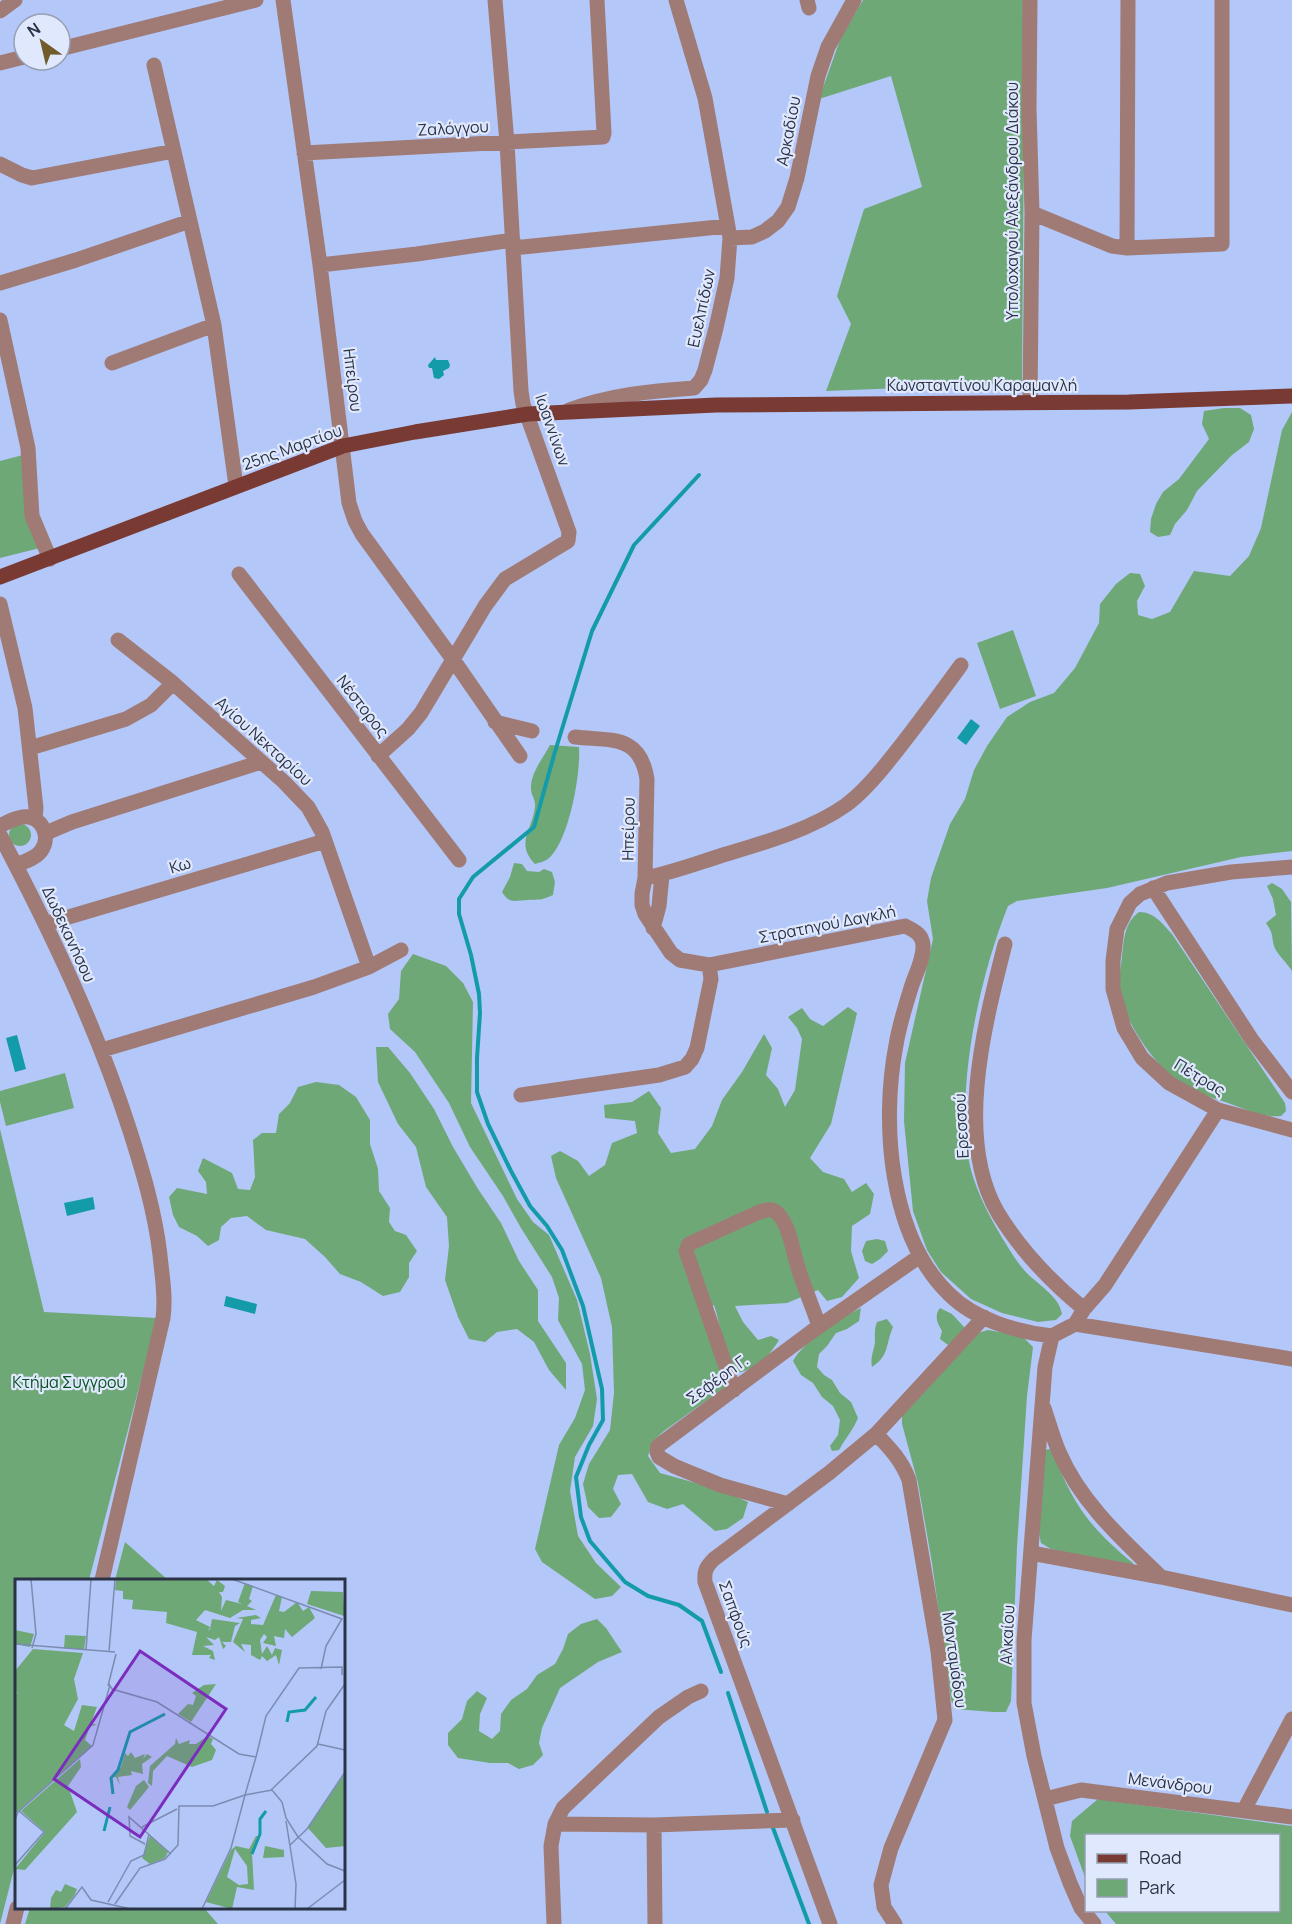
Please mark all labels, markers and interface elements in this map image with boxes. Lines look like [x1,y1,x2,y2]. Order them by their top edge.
north arrow [12,12,72,72]
text: N [23,17,45,42]
street label: Υπολοχαγού Αλεξάνδρου Διάκου [1001,82,1023,320]
street label: Αρκαδίου [770,94,806,168]
street label: Ζαλόγγου [417,115,489,141]
street label: Ευελπίδων [682,267,720,349]
street label: Ηπείρου [338,347,368,413]
street label: Κωνσταντίνου Καραμανλή [887,374,1077,396]
street label: Ιωαννίνων [530,391,576,469]
street label: 25ης Μαρτίου [239,419,345,475]
street label: Νέστορος [332,670,394,742]
street label: Αγίου Νεκταρίου [211,692,317,790]
street label: Ηπείρου [616,797,640,861]
street label: Κω [167,851,193,879]
street label: Δωδεκανήσου [37,882,101,986]
street label: Στρατηγού Δαγκλή [756,900,898,948]
street label: Πέτρας [1170,1053,1230,1101]
street label: Ερεσσού [948,1093,974,1159]
street label: Σεφέρη Γ. [682,1349,752,1409]
park label: Κτήμα Συγγρού [12,1371,126,1393]
street label: Σαπφούς [714,1578,758,1651]
inset map [15,1579,345,1909]
street label: Αλκαίου [994,1604,1020,1666]
street label: Μανταμάδου [937,1611,973,1709]
street label: Μενάνδρου [1127,1767,1213,1799]
legend [1085,1834,1280,1912]
text: Road [1139,1845,1182,1869]
text: Park [1139,1875,1176,1899]

